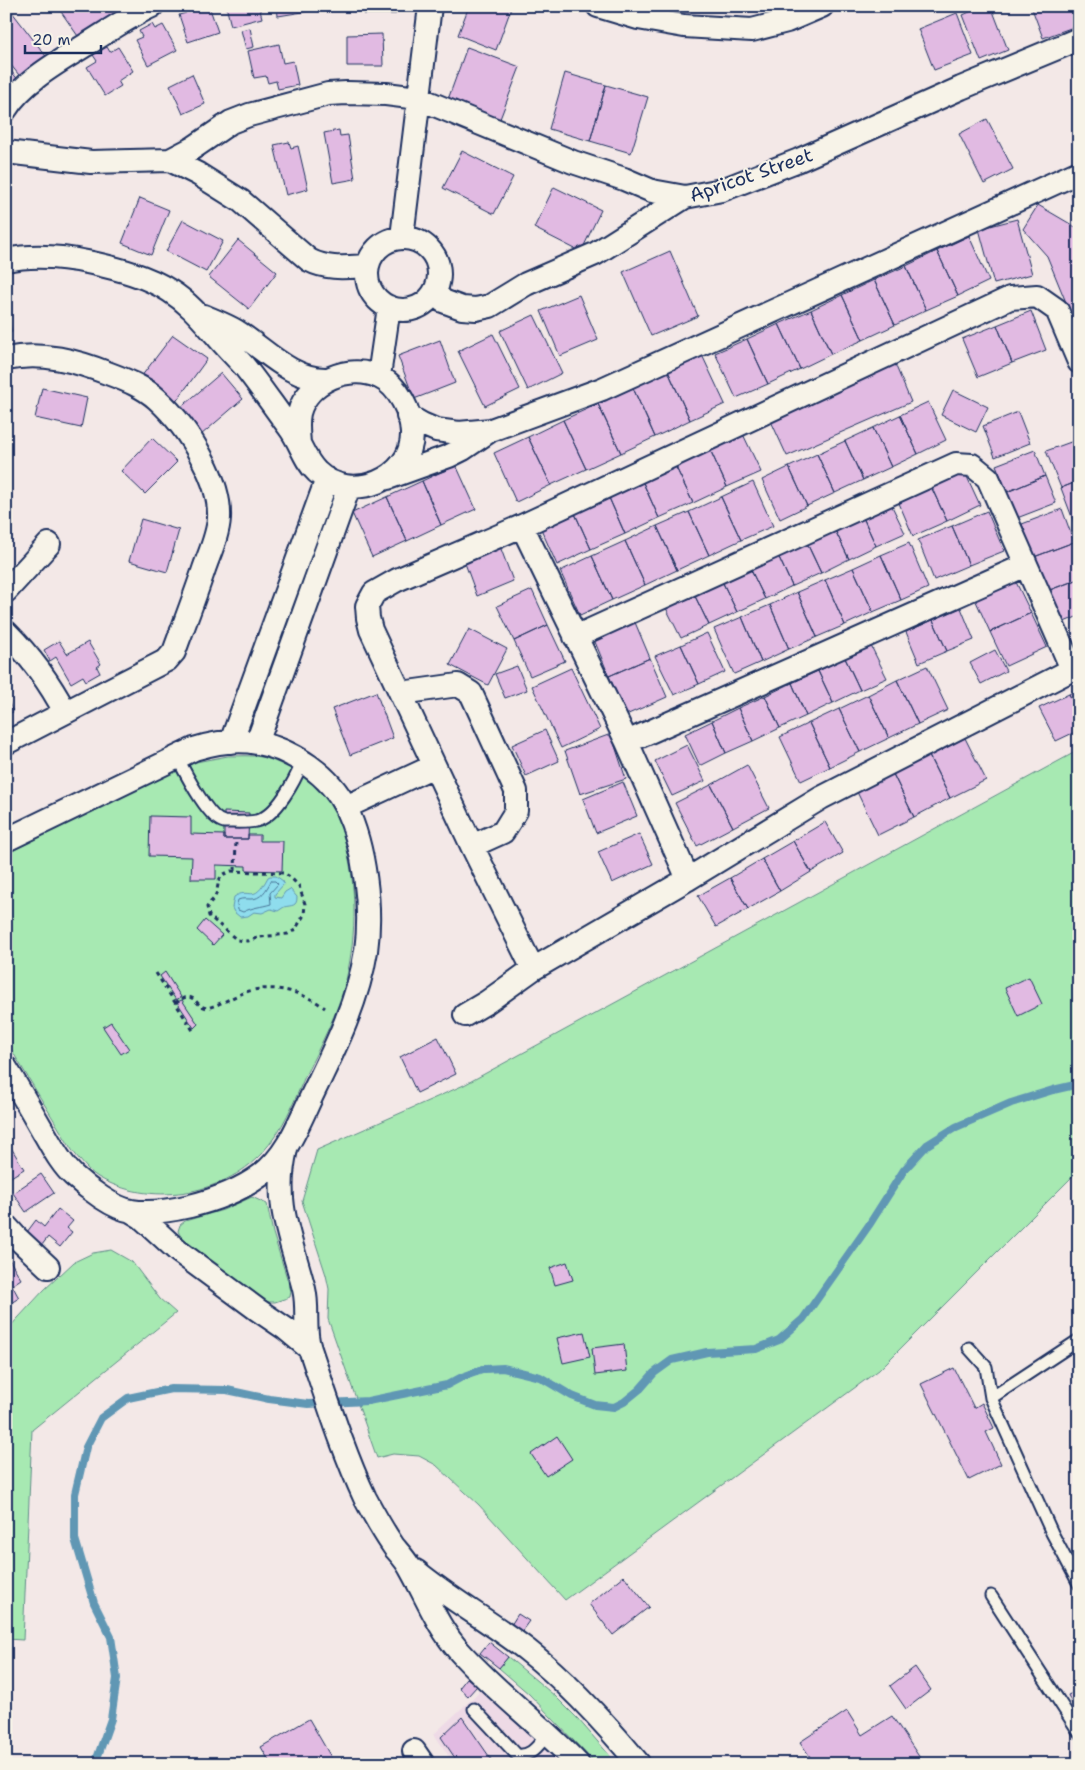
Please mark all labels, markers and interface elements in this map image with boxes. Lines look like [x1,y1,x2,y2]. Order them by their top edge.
scale bar [25,22,101,54]
text: 20 m [32,30,71,50]
street label: Apricot Street [686,142,816,208]

